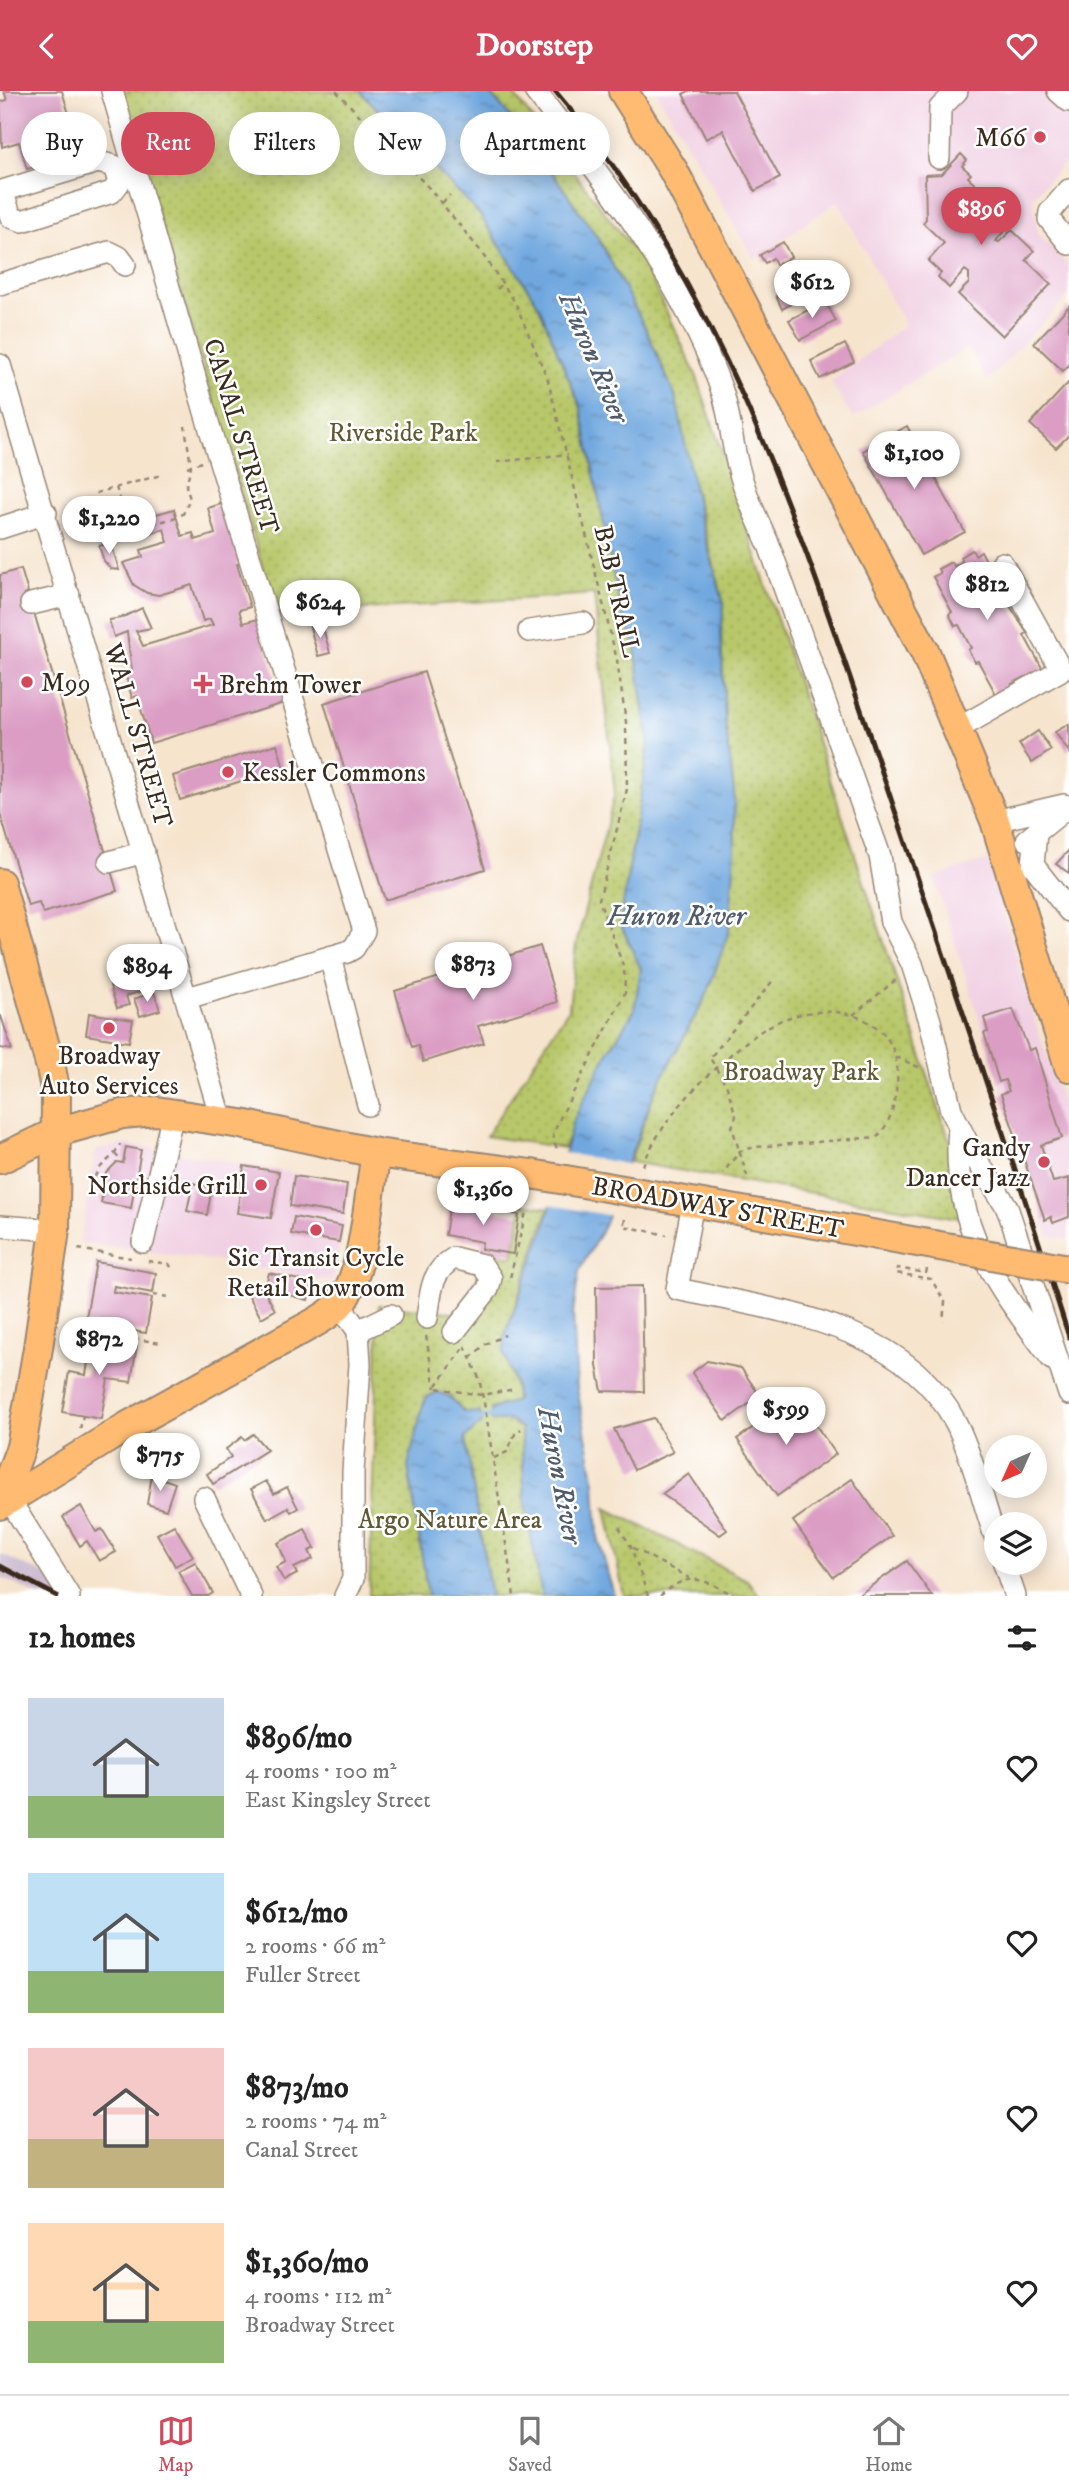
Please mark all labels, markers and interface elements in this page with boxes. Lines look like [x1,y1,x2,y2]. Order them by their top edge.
text: Doorstep [476,26,593,66]
icon: back [28,27,66,65]
icon: heart [1003,27,1041,65]
chip: Buy [21,112,107,175]
chip: Rent [121,112,215,175]
chip: Filters [229,112,340,175]
chip: New [354,112,446,175]
chip: Apartment [460,112,610,175]
place label: M66 [975,122,1027,155]
marker: M66 [1032,129,1048,145]
pin: $896 [940,187,1022,247]
text: $896 [957,195,1005,224]
pin: $612 [771,261,853,320]
text: $612 [790,268,834,297]
water label: Huron River [550,286,638,430]
street label: CANAL STREET [195,335,286,538]
park label: Riverside Park [328,417,478,450]
pin: $1,100 [857,431,971,491]
text: $1,100 [884,439,944,468]
pin: $1,220 [52,497,166,556]
text: $1,220 [78,504,140,533]
street label: B2B TRAIL [585,522,648,661]
pin: $812 [946,563,1028,622]
text: $812 [965,570,1009,599]
pin: $624 [279,581,361,640]
text: $624 [295,588,345,617]
street label: WALL STREET [95,639,180,831]
place label: M99 [41,667,91,700]
place label: Brehm Tower [219,669,361,702]
marker: M99 [19,674,35,690]
marker: Brehm Tower [193,674,213,694]
place label: Kessler Commons [242,757,426,790]
marker: Kessler Commons [220,764,236,780]
water label: Huron River [606,899,747,934]
pin: $873 [432,943,514,1002]
pin: $894 [106,944,188,1004]
text: $873 [451,950,495,979]
text: $894 [123,952,171,981]
marker: Broadway Auto Services [101,1020,117,1036]
place label: Broadway Auto Services [40,1040,178,1103]
park label: Broadway Park [723,1056,879,1089]
place label: Gandy Dancer Jazz [905,1132,1031,1195]
marker: Gandy Dancer Jazz [1036,1154,1052,1170]
pin: $1,360 [426,1167,540,1227]
place label: Northside Grill [87,1170,247,1203]
street label: BROADWAY STREET [589,1170,847,1247]
text: $1,360 [453,1175,513,1204]
marker: Northside Grill [253,1177,269,1193]
marker: Sic Transit Cycle Retail Showroom [308,1222,324,1238]
place label: Sic Transit Cycle Retail Showroom [227,1242,405,1305]
pin: $872 [58,1317,140,1377]
text: $872 [75,1325,123,1354]
pin: $599 [745,1387,827,1447]
text: $599 [763,1395,809,1424]
water label: Huron River [529,1403,590,1549]
pin: $775 [119,1433,201,1493]
north arrow [984,1435,1046,1498]
map controls [984,1435,1047,1575]
text: $775 [136,1441,184,1470]
park label: Argo Nature Area [358,1504,542,1537]
button: layers [984,1512,1047,1575]
icon: filters [1003,1619,1041,1657]
text: 12 homes [28,1620,135,1657]
text: $896/mo [245,1720,352,1757]
icon: home [84,1726,168,1810]
icon: heart [1003,1749,1041,1787]
text: 4 rooms · 100 m² [245,1757,397,1786]
text: East Kingsley Street [245,1786,431,1815]
text: $612/mo [245,1895,348,1932]
icon: home [84,1901,168,1985]
icon: heart [1003,1924,1041,1962]
text: 2 rooms · 66 m² [245,1932,385,1961]
text: Fuller Street [245,1961,361,1990]
text: $873/mo [245,2070,349,2107]
icon: home [84,2076,168,2160]
icon: heart [1003,2099,1041,2137]
text: 2 rooms · 74 m² [245,2107,386,2136]
text: Canal Street [245,2136,358,2165]
text: $1,360/mo [245,2245,369,2282]
icon: home [84,2251,168,2335]
icon: heart [1003,2274,1041,2312]
text: 4 rooms · 112 m² [245,2282,392,2311]
text: Broadway Street [245,2311,395,2340]
tab: Map [157,2412,195,2477]
tab: Saved [508,2412,552,2477]
tab: Home [865,2412,912,2477]

